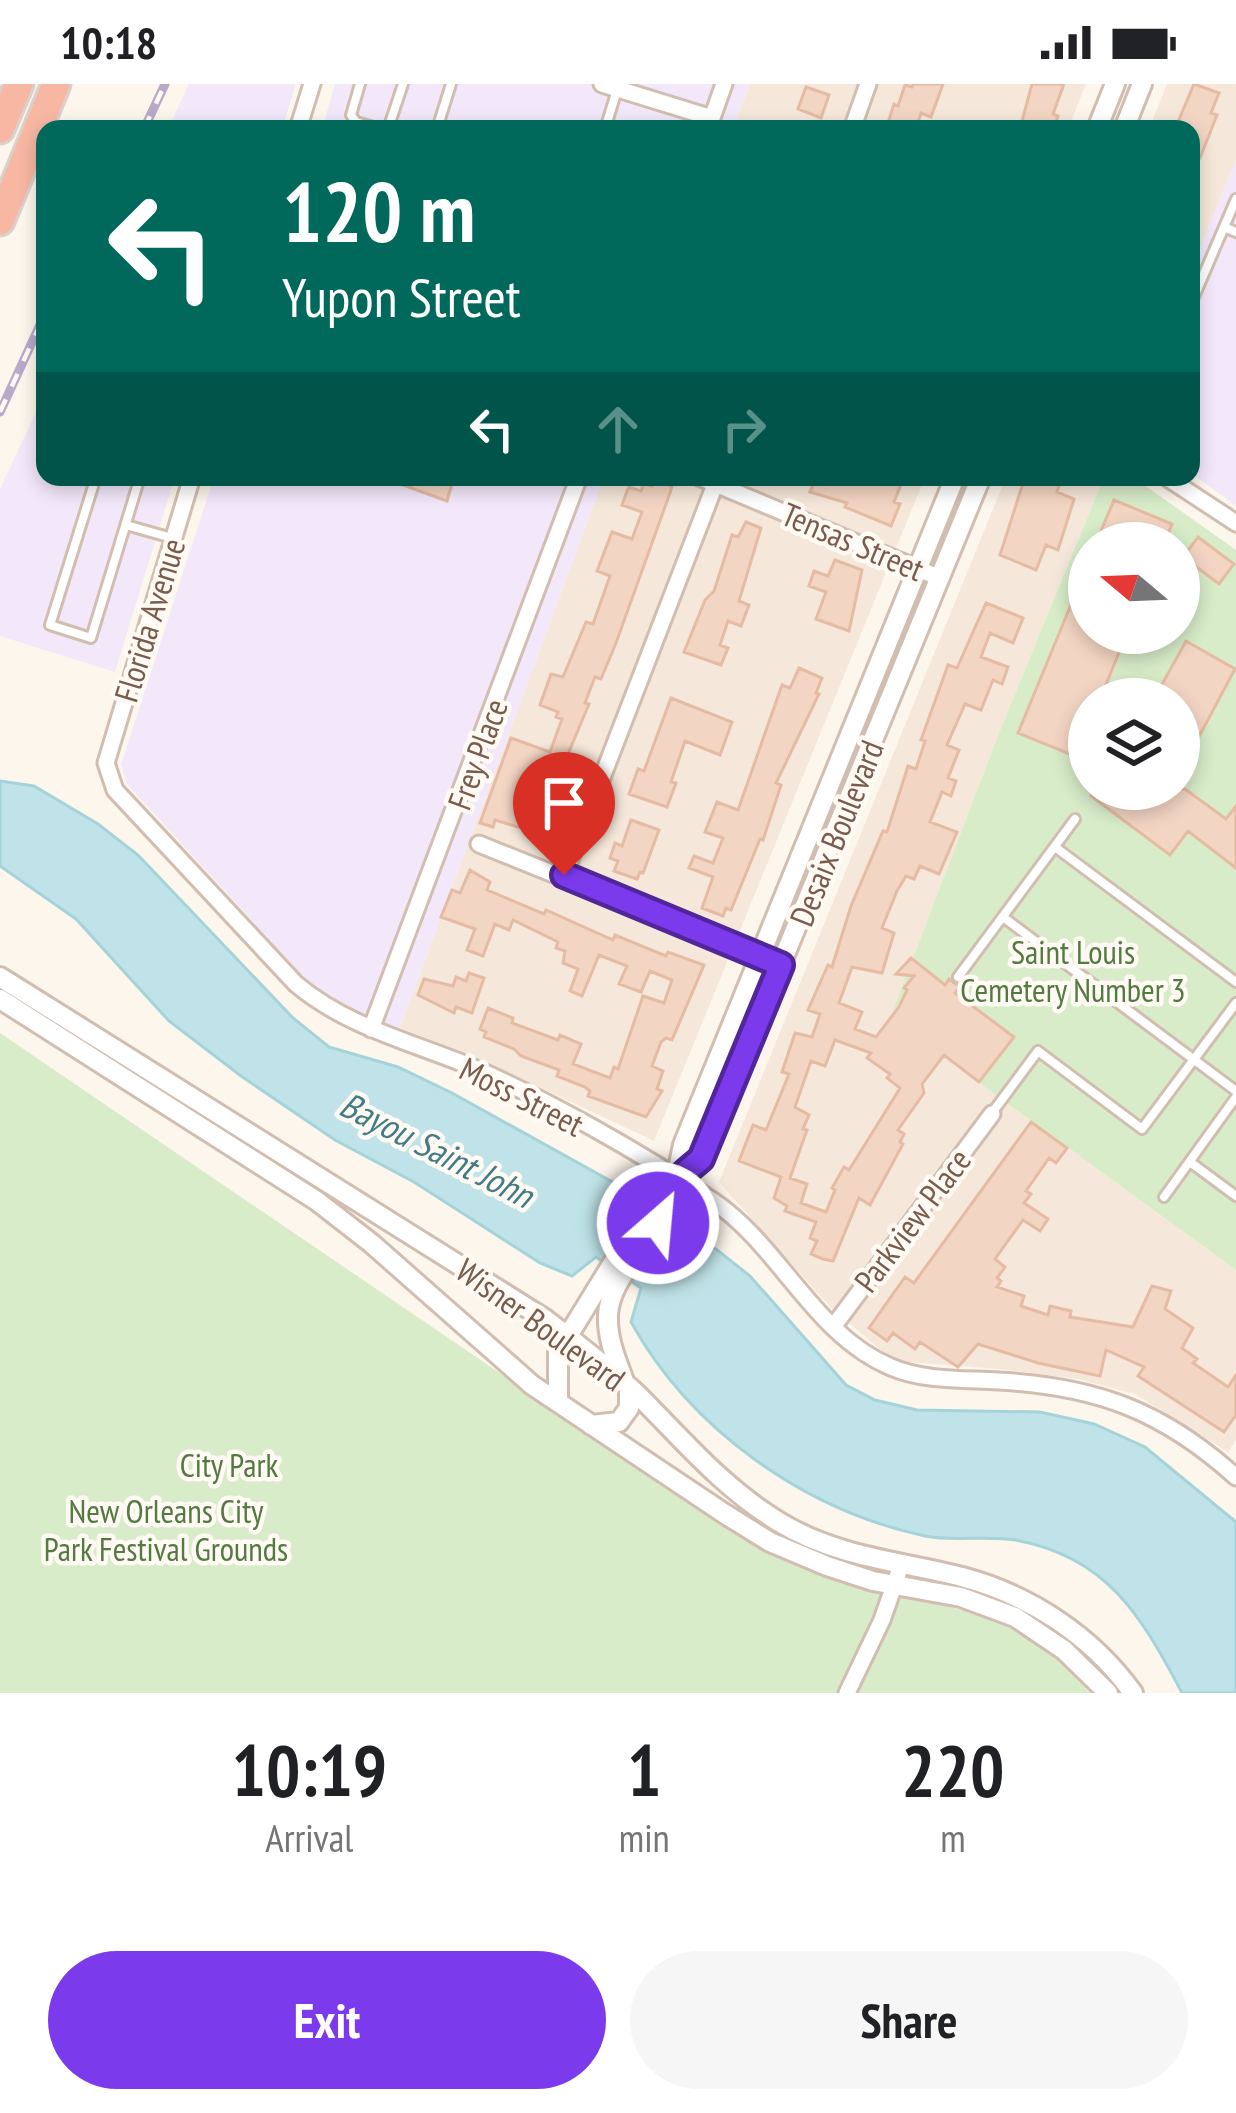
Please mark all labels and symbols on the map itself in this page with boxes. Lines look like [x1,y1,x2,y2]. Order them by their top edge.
street label: Tensas Street [775,492,931,590]
north arrow [1068,522,1200,654]
street label: Florida Avenue [104,533,194,707]
street label: Frey Place [437,693,517,815]
street label: Desaix Boulevard [779,734,893,932]
pin [513,752,615,875]
park label: Saint Louis Cemetery Number 3 [960,930,1186,1011]
street label: Moss Street [453,1047,591,1145]
water label: Bayou Saint John [333,1080,543,1219]
street label: Parkview Place [844,1140,980,1300]
position arrow [595,1160,721,1286]
street label: Wisner Boulevard [448,1248,634,1400]
park label: City Park [180,1443,279,1486]
park label: New Orleans City Park Festival Grounds [44,1489,288,1570]

